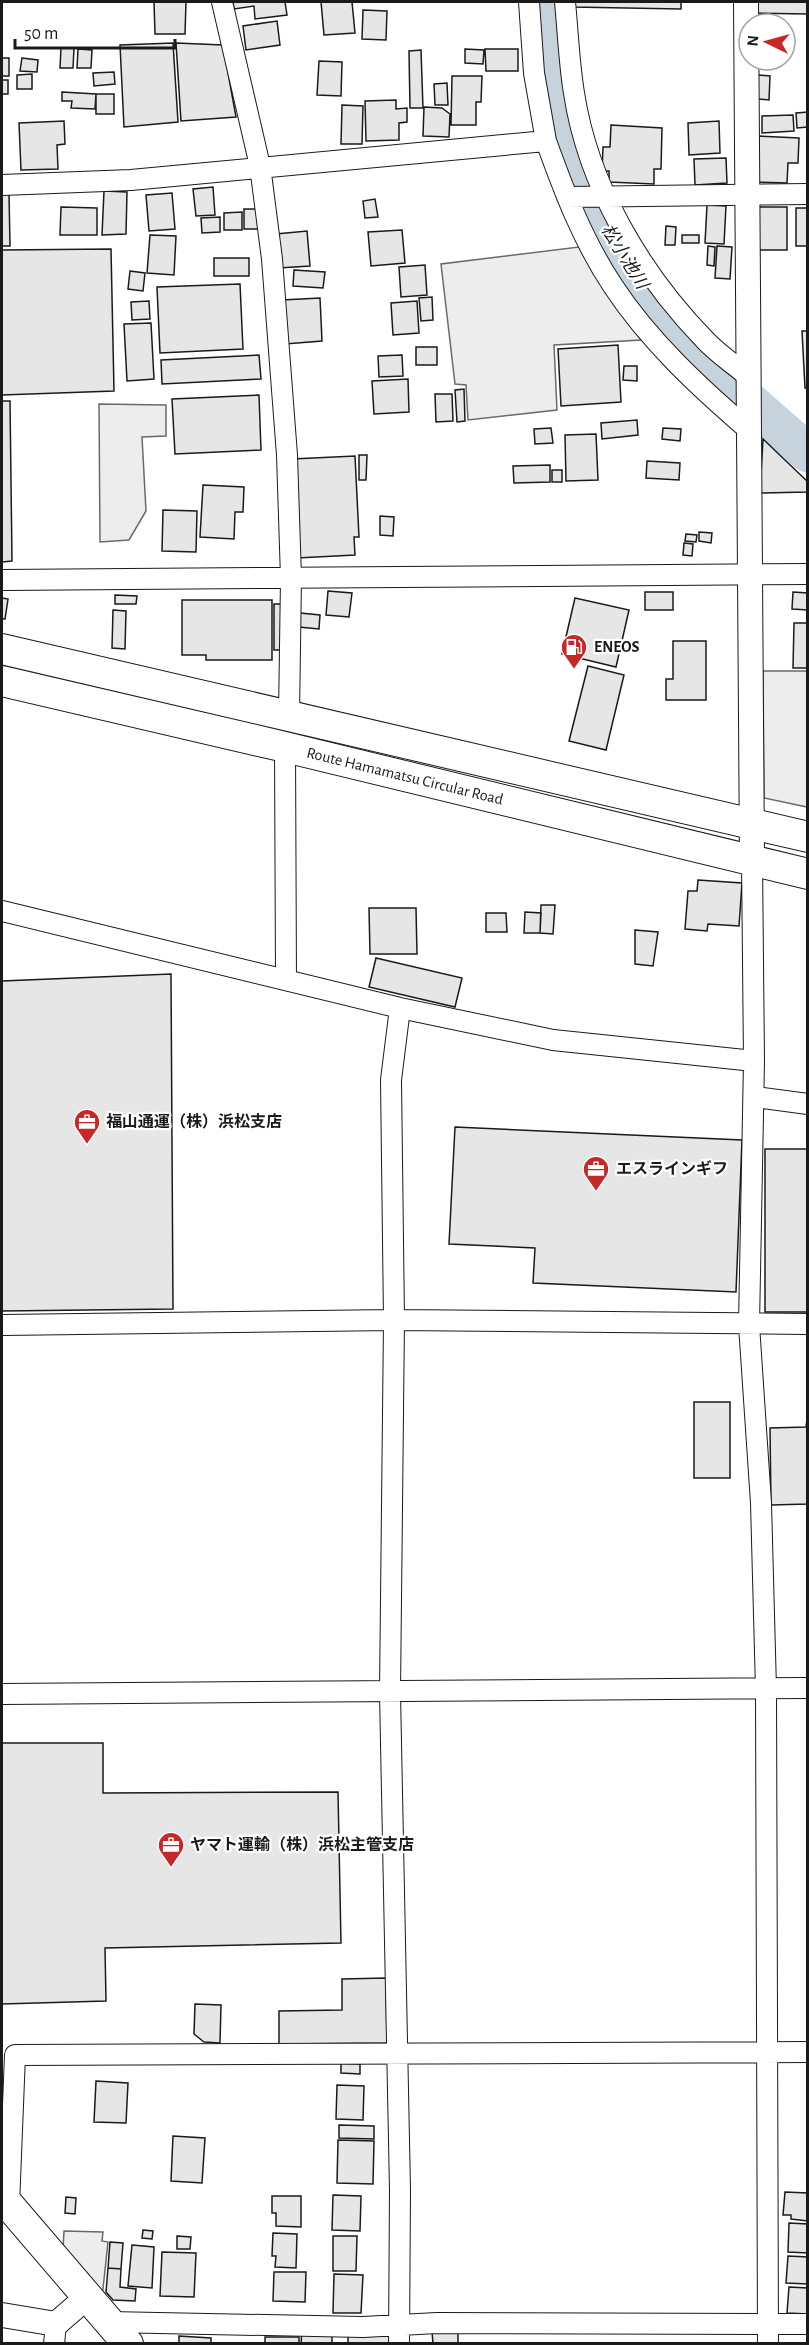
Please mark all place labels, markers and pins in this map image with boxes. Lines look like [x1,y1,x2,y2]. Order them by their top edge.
fuel station icon: ENEOS [559,632,589,670]
place label: ENEOS [594,639,639,655]
office icon: 福山通運（株）浜松支店 [72,1107,102,1145]
place label: 福山通運（株）浜松支店 [106,1113,282,1130]
office icon: エスラインギフ [581,1154,611,1192]
place label: エスラインギフ [616,1160,728,1177]
office icon: ヤマト運輸（株）浜松主管支店 [156,1830,186,1868]
place label: ヤマト運輸（株）浜松主管支店 [190,1835,414,1853]

